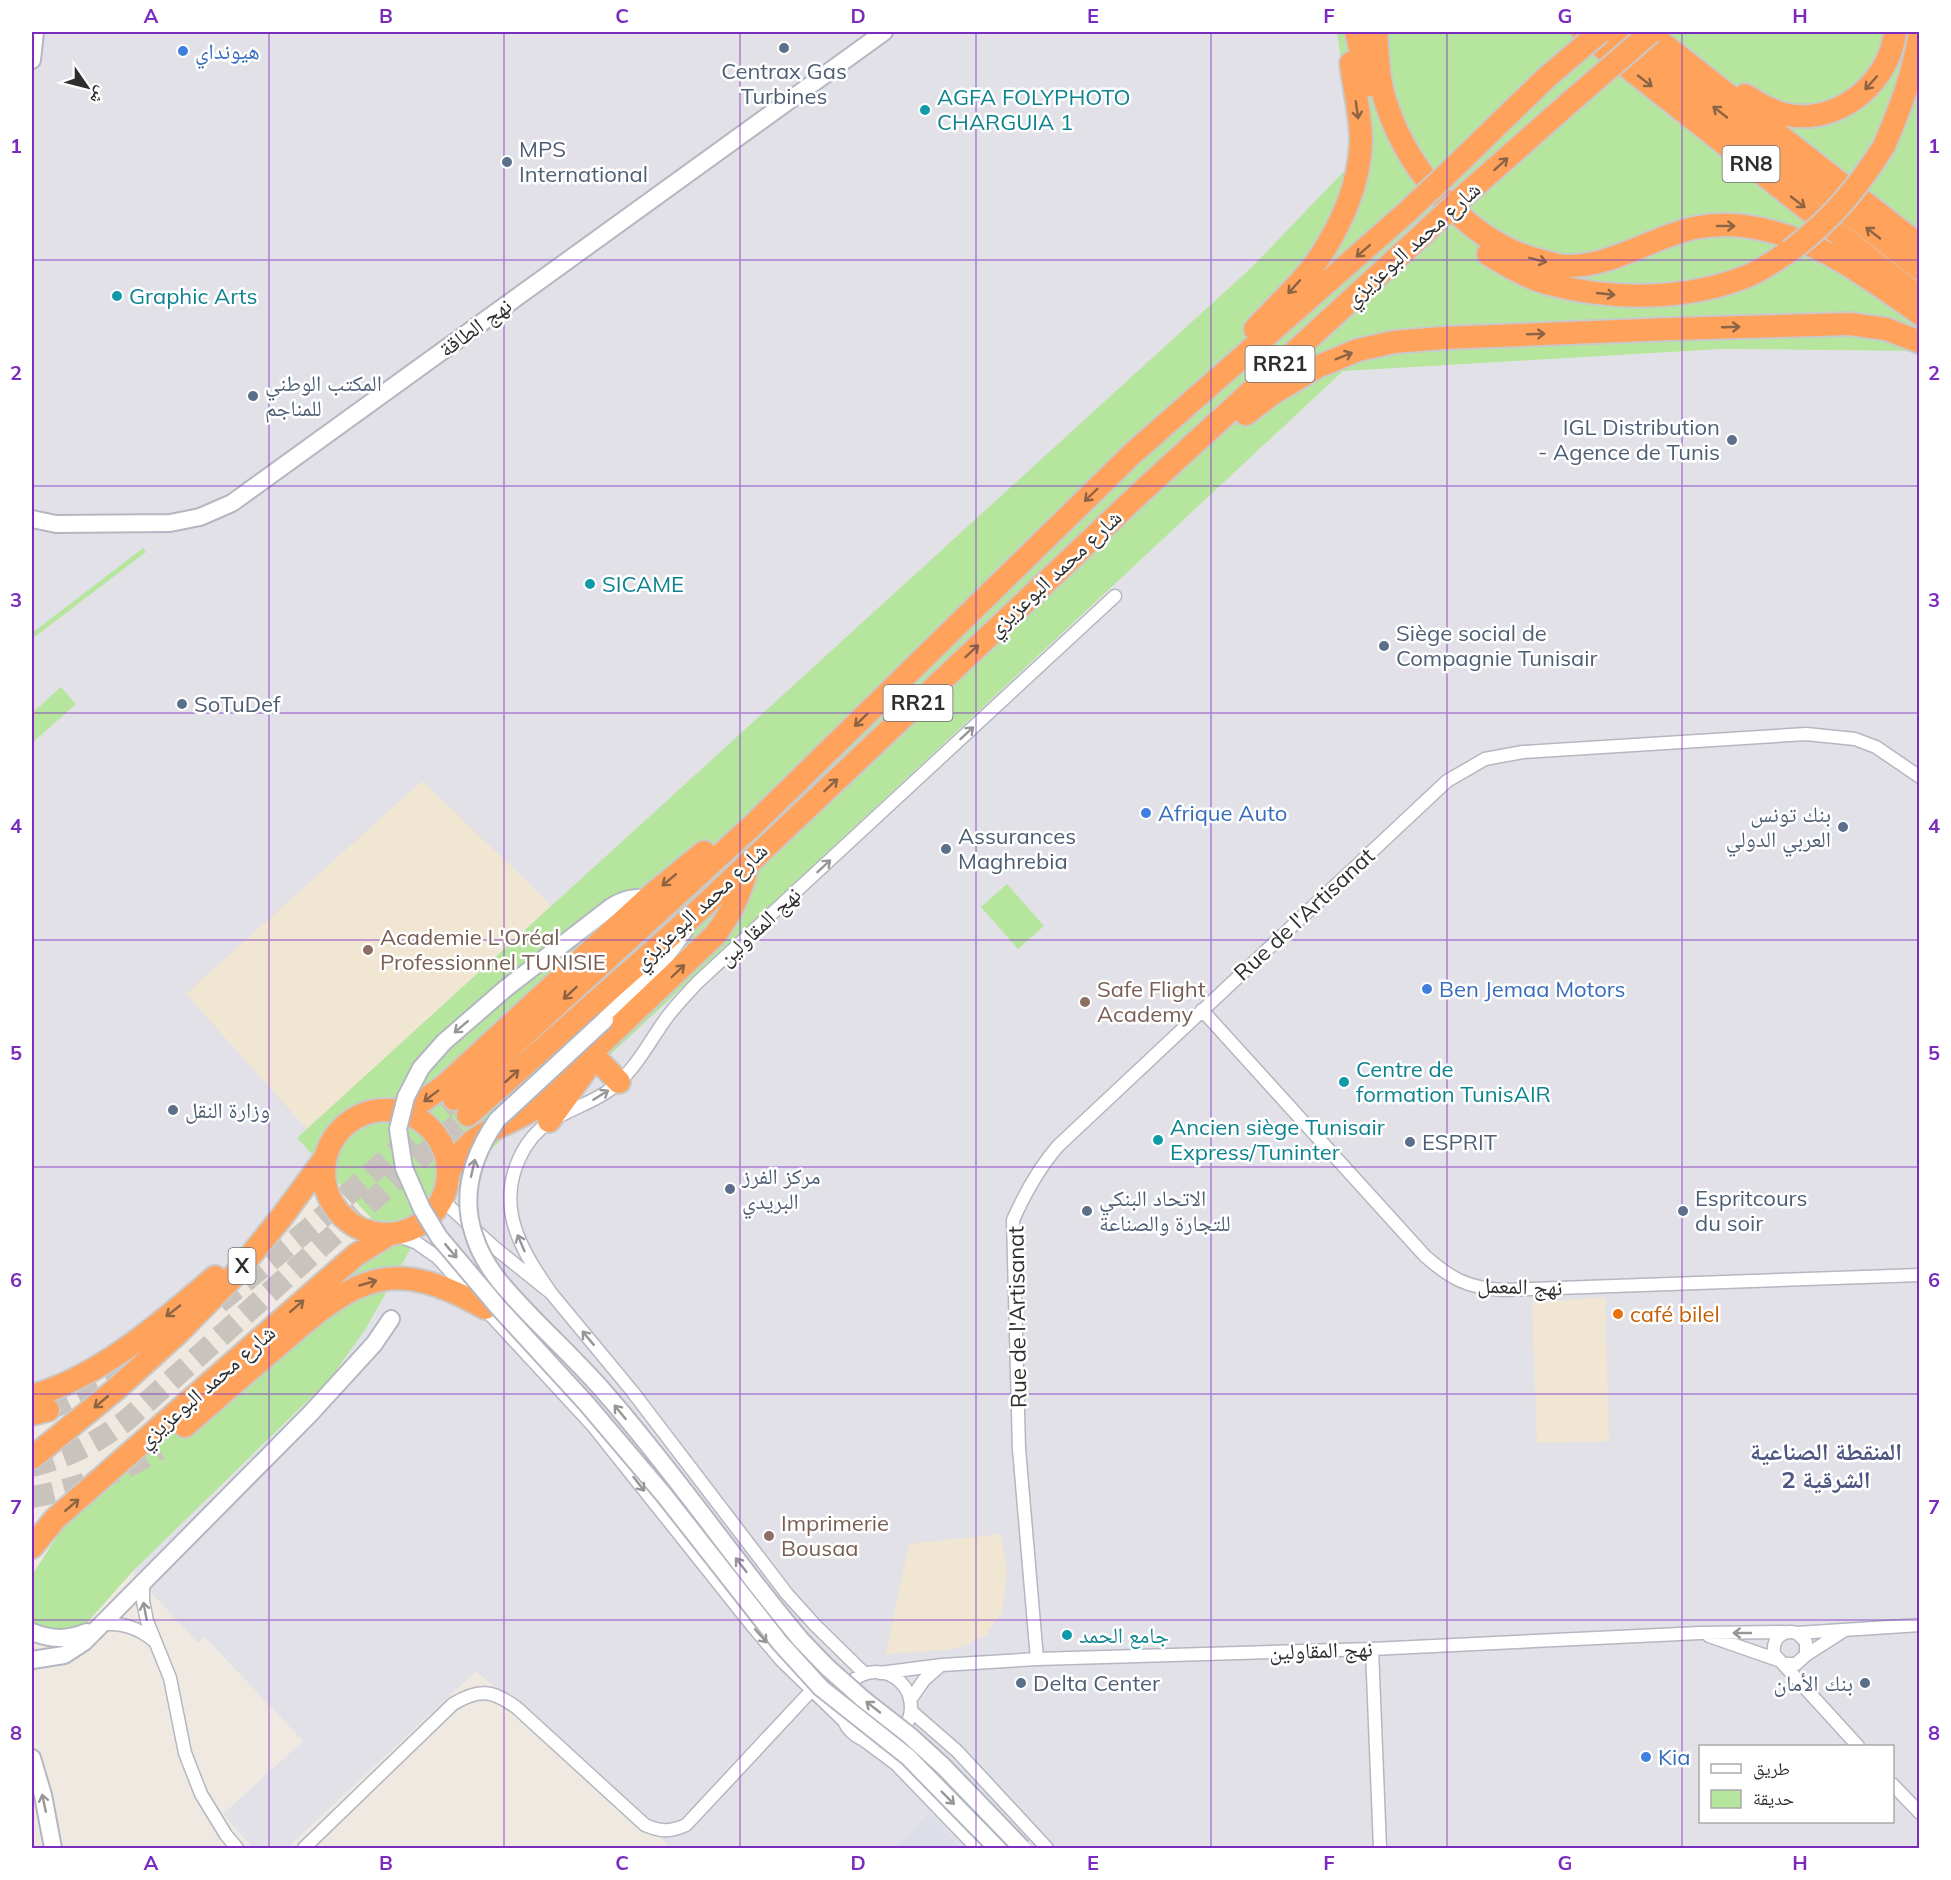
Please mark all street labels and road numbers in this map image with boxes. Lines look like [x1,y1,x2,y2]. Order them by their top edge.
road number: RN8 [1722,146,1780,182]
street label: شارع محمد البوعزيزي [1338,175,1488,315]
street label: نهج الطاقة [433,291,517,363]
road number: RR21 [1246,346,1314,382]
street label: شارع محمد البوعزيزي [981,503,1130,645]
road number: RR21 [884,685,952,721]
street label: شارع محمد البوعزيزي [627,836,776,978]
street label: Rue de l'Artisanat [1228,841,1380,986]
street label: نهج المقاولين [712,880,806,972]
street label: Rue de l'Artisanat [1001,1225,1033,1408]
road number: X [228,1248,256,1284]
street label: نهج المعمل [1477,1271,1563,1301]
street label: شارع محمد البوعزيزي [131,1318,283,1456]
street label: نهج المقاولين [1269,1634,1373,1666]

